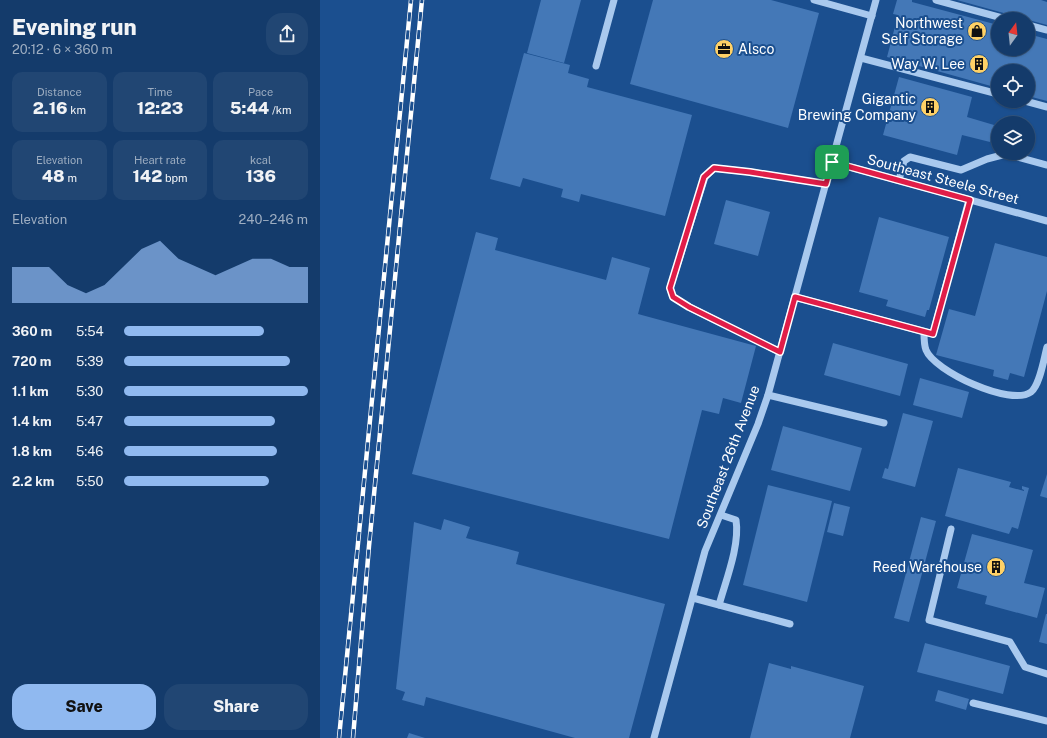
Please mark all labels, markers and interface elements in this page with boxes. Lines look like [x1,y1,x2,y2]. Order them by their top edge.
north arrow [991,12,1035,56]
map controls [991,12,1035,160]
button: share [266,13,308,55]
text: Evening run [12,14,137,40]
place label: Northwest Self Storage [881,15,963,47]
shop icon: Northwest Self Storage [966,20,988,42]
office icon: Alsco [713,38,735,60]
place label: Alsco [738,41,775,57]
text: 20:12 · 6 × 360 m [12,42,113,57]
building icon: Way W. Lee [968,53,990,75]
place label: Way W. Lee [891,56,965,72]
button: locate [991,64,1035,108]
text: Distance [37,86,82,98]
text: Time [147,86,173,98]
text: Pace [248,86,273,98]
place label: Gigantic Brewing Company [798,91,917,123]
building icon: Gigantic Brewing Company [919,96,941,118]
text: 2.16 [33,98,68,118]
text: 12:23 [137,98,183,118]
text: 5:44 [230,98,269,118]
text: km [68,104,86,116]
text: /km [269,104,291,116]
button: layers [991,116,1035,160]
pin [815,145,849,179]
icon: arrive [821,151,843,173]
street label: Southeast Steele Street [865,151,1021,207]
text: Elevation [36,154,83,166]
text: Heart rate [134,154,186,166]
text: kcal [250,154,271,166]
text: 48 [42,166,65,186]
text: 142 [132,166,162,186]
text: 136 [245,166,276,186]
text: m [65,172,77,184]
text: bpm [162,172,188,184]
text: Elevation [12,212,67,227]
text: 240–246 m [238,212,308,227]
text: 360 m [12,324,52,339]
text: 5:54 [76,324,104,339]
text: 720 m [12,354,51,369]
text: 5:39 [76,354,103,369]
street label: Southeast 26th Avenue [693,383,763,531]
text: 1.1 km [12,384,49,399]
text: 5:30 [76,384,103,399]
text: 1.4 km [12,414,52,429]
text: 5:47 [76,414,103,429]
text: 1.8 km [12,444,52,459]
text: 5:46 [76,444,103,459]
text: 2.2 km [12,474,54,489]
text: 5:50 [76,474,104,489]
building icon: Reed Warehouse [985,556,1007,578]
place label: Reed Warehouse [873,559,982,575]
button: Save [12,684,156,730]
button: Share [164,684,308,730]

